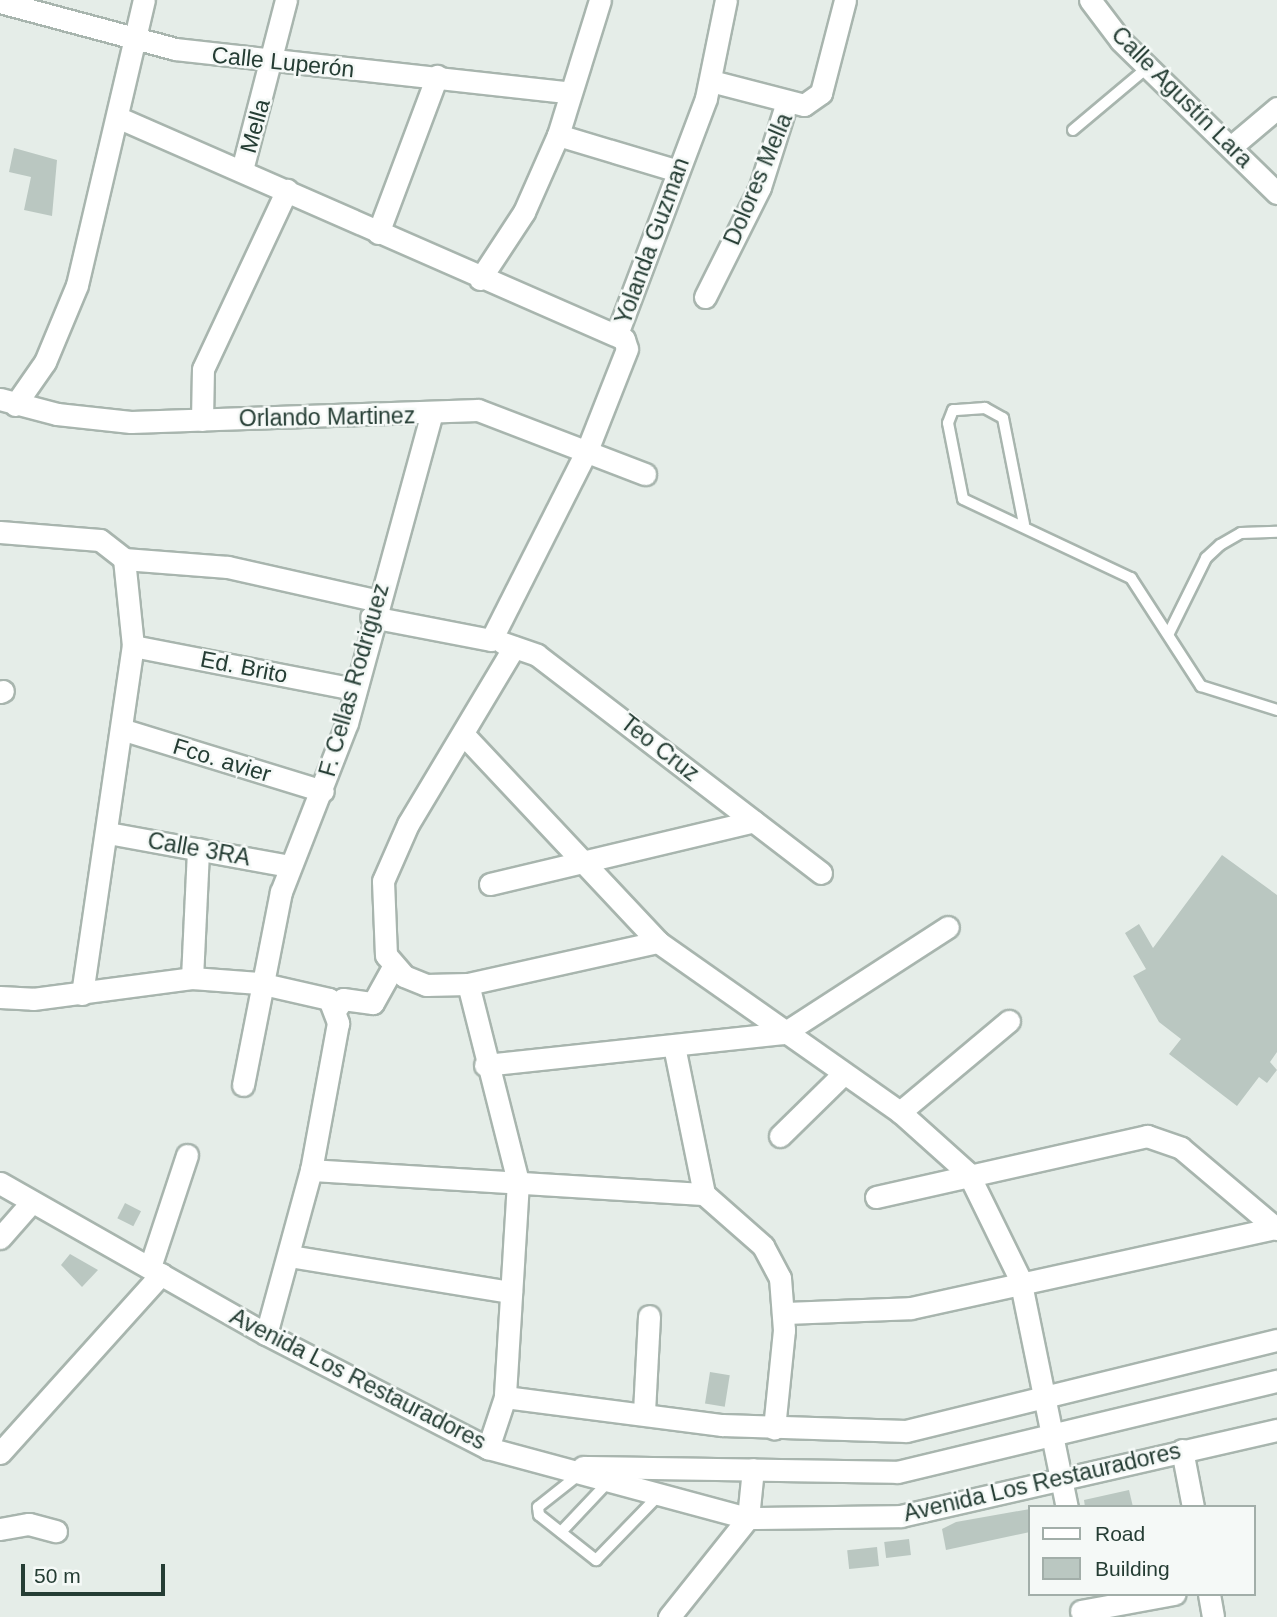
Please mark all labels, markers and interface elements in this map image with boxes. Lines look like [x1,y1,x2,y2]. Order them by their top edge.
street label: Calle Agustín Lara [1105,20,1259,174]
street label: Calle Luperón [210,41,356,83]
street label: Mella [234,96,276,156]
street label: Dolores Mella [718,109,798,249]
street label: Yolanda Guzman [609,154,695,328]
street label: Orlando Martinez [239,402,415,432]
street label: F. Cellas Rodriguez [313,580,395,780]
street label: Ed. Brito [198,645,290,689]
street label: Teo Cruz [615,709,705,787]
street label: Fco. avier [170,732,274,788]
street label: Calle 3RA [146,826,252,872]
street label: Avenida Los Restauradores [225,1302,491,1456]
street label: Avenida Los Restauradores [901,1437,1183,1527]
legend [1028,1505,1256,1596]
text: Road [1095,1522,1145,1545]
scale bar [24,1550,168,1594]
text: Building [1095,1557,1170,1580]
text: 50 m [34,1564,81,1587]

